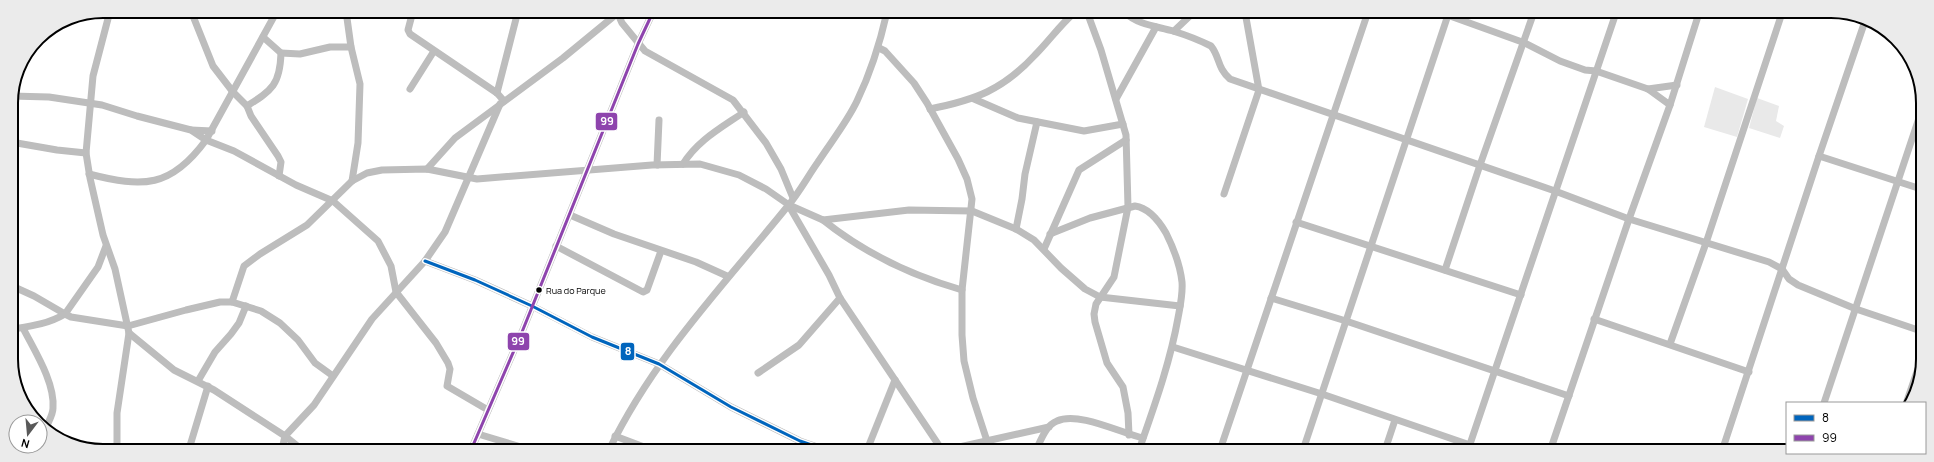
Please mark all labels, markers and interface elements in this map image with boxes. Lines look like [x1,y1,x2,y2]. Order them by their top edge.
line badge: 99 [595,112,618,131]
text: 99 [600,113,614,128]
place label: Rua do Parque [546,284,606,297]
marker: Rua do Parque [534,285,544,295]
line badge: 99 [507,332,530,351]
text: 99 [511,333,525,348]
line badge: 8 [620,342,635,361]
text: 8 [625,343,632,358]
legend [1786,402,1926,454]
text: 8 [1822,409,1829,426]
north arrow [8,414,48,454]
text: 99 [1822,429,1837,446]
text: N [19,436,31,452]

